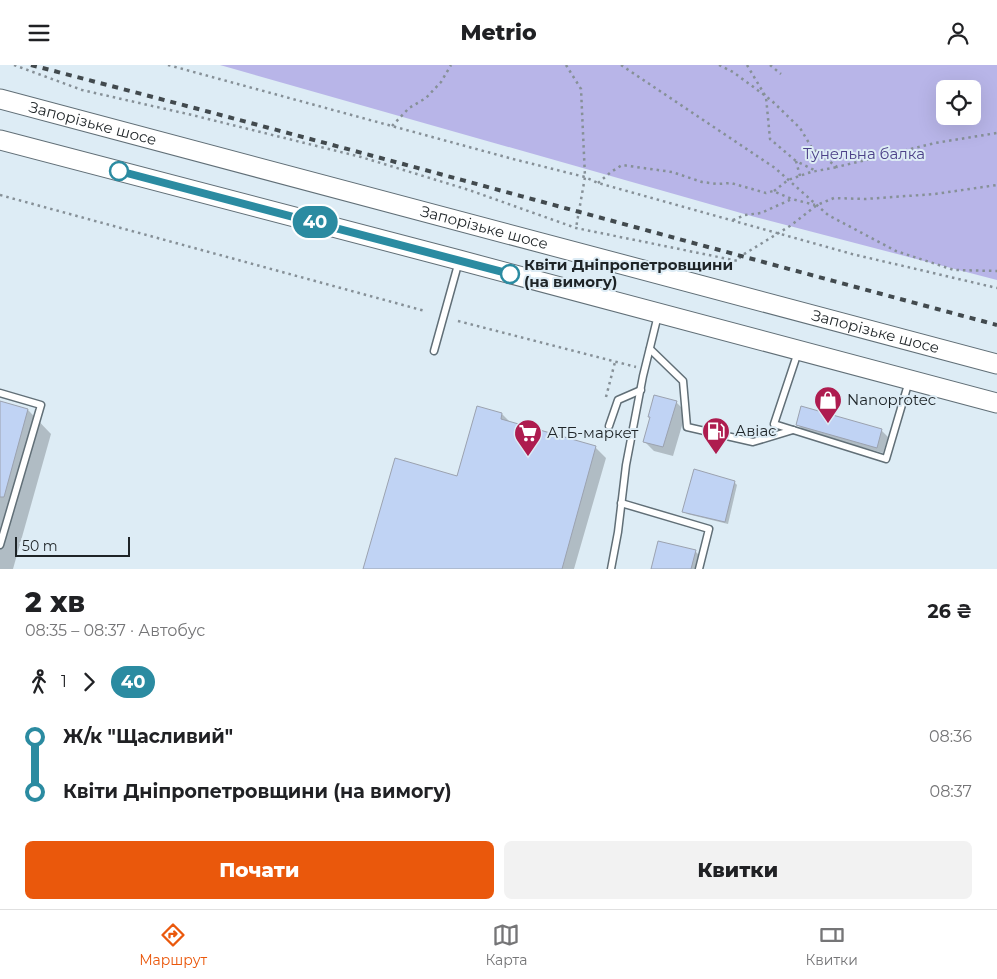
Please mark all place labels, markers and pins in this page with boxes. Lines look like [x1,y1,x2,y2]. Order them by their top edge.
unlabelled marker [109,161,129,181]
place label: Квіти Дніпропетровщини (на вимогу) [524,255,733,291]
marker: Квіти Дніпропетровщини (на вимогу) [500,264,520,284]
shop icon: Nanoprotec [813,385,843,424]
place label: Nanoprotec [847,390,936,409]
fuel station icon: Авіас [701,416,731,455]
supermarket icon: АТБ-маркет [513,418,543,457]
place label: Авіас [735,421,777,440]
place label: АТБ-маркет [547,423,639,442]

